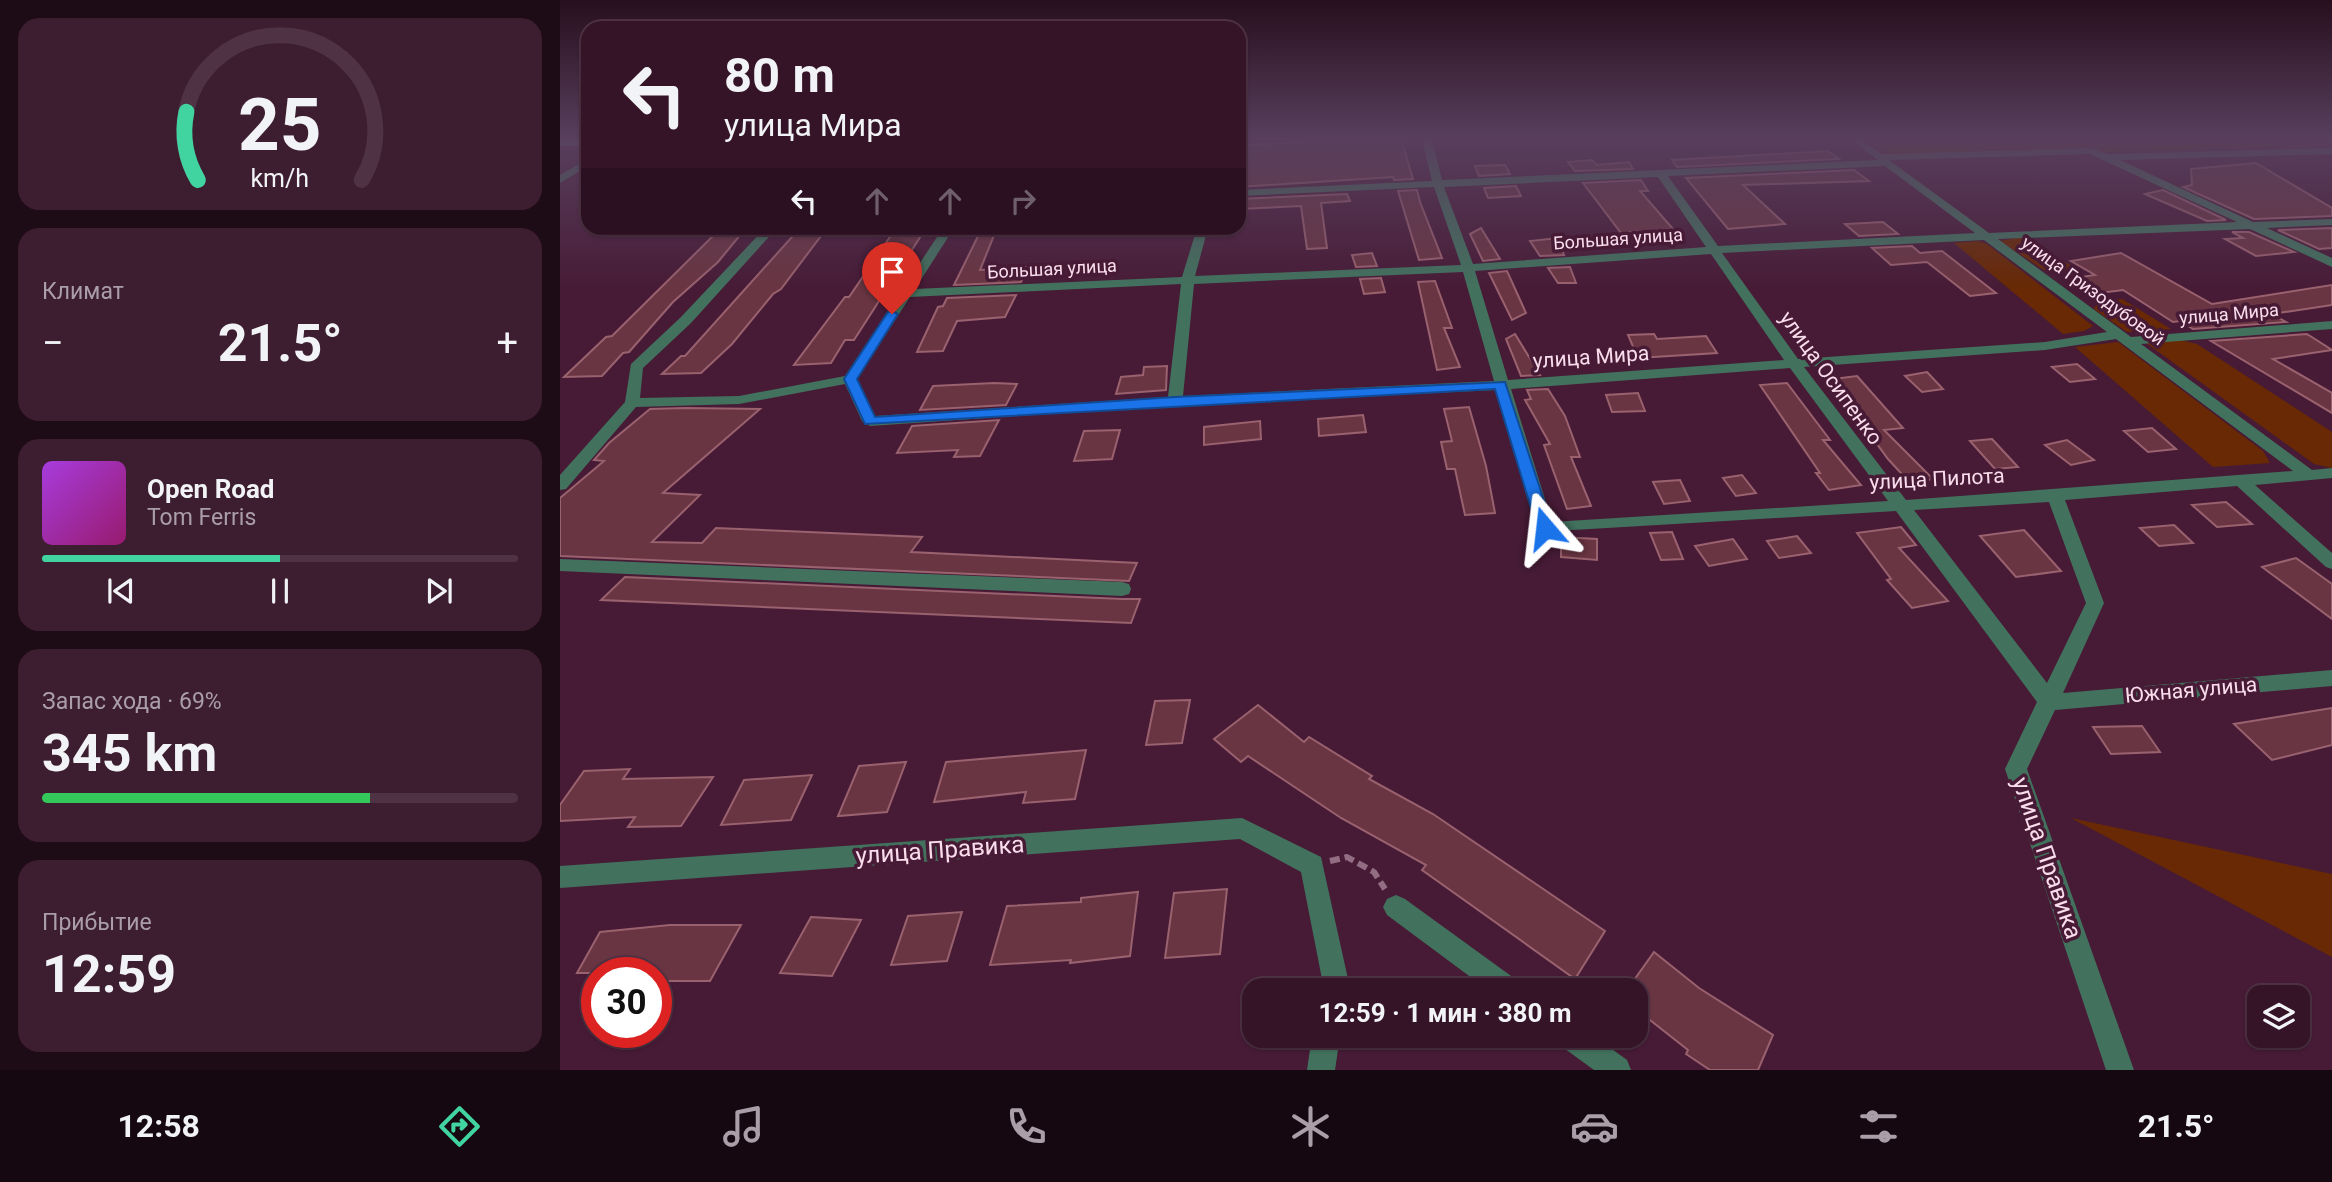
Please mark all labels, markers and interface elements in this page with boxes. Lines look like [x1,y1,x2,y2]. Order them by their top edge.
text: 80 m [724,47,835,104]
icon: left [609,49,700,140]
text: 25 [238,83,322,169]
text: улица Мира [724,106,902,144]
text: km/h [251,164,309,193]
icon: left [785,182,823,220]
icon: ahead [858,182,896,220]
icon: ahead [931,182,969,220]
icon: right [1004,182,1042,220]
street label: Большая улица [1553,224,1683,254]
street label: улица Гризодубовой [2018,232,2169,350]
pin [862,242,922,314]
icon: arrive [873,253,911,291]
street label: Большая улица [987,255,1117,282]
text: Климат [42,278,124,305]
street label: улица Мира [2178,299,2280,328]
street label: улица Осипенко [1775,307,1887,449]
text: 21.5° [218,313,343,374]
text: − [42,321,64,365]
text: + [496,321,518,365]
street label: улица Мира [1532,341,1650,373]
street label: улица Пилота [1869,463,2005,495]
text: Open Road [147,474,275,504]
position arrow [1508,491,1582,565]
text: Tom Ferris [147,504,256,531]
icon: previous [102,572,140,610]
icon: pause [261,572,299,610]
icon: next [420,572,458,610]
street label: Южная улица [2124,672,2258,708]
text: Запас хода · 69% [42,688,222,715]
text: 345 km [42,723,217,784]
street label: улица Правика [2006,774,2088,942]
street label: улица Правика [855,830,1025,870]
text: Прибытие [42,909,152,936]
text: 12:59 [42,944,176,1005]
speed limit sign: 30 [581,957,672,1048]
map controls [2247,985,2310,1048]
button: layers [2247,985,2310,1048]
text: 12:59 · 1 мин · 380 m [1319,998,1571,1028]
icon: directions [435,1102,484,1151]
icon: music [719,1102,768,1151]
icon: phone [1002,1102,1051,1151]
icon: climate [1286,1102,1335,1151]
icon: car [1570,1102,1619,1151]
icon: filters [1854,1102,1903,1151]
text: 12:58 [117,1107,200,1145]
text: 21.5° [2138,1107,2214,1145]

